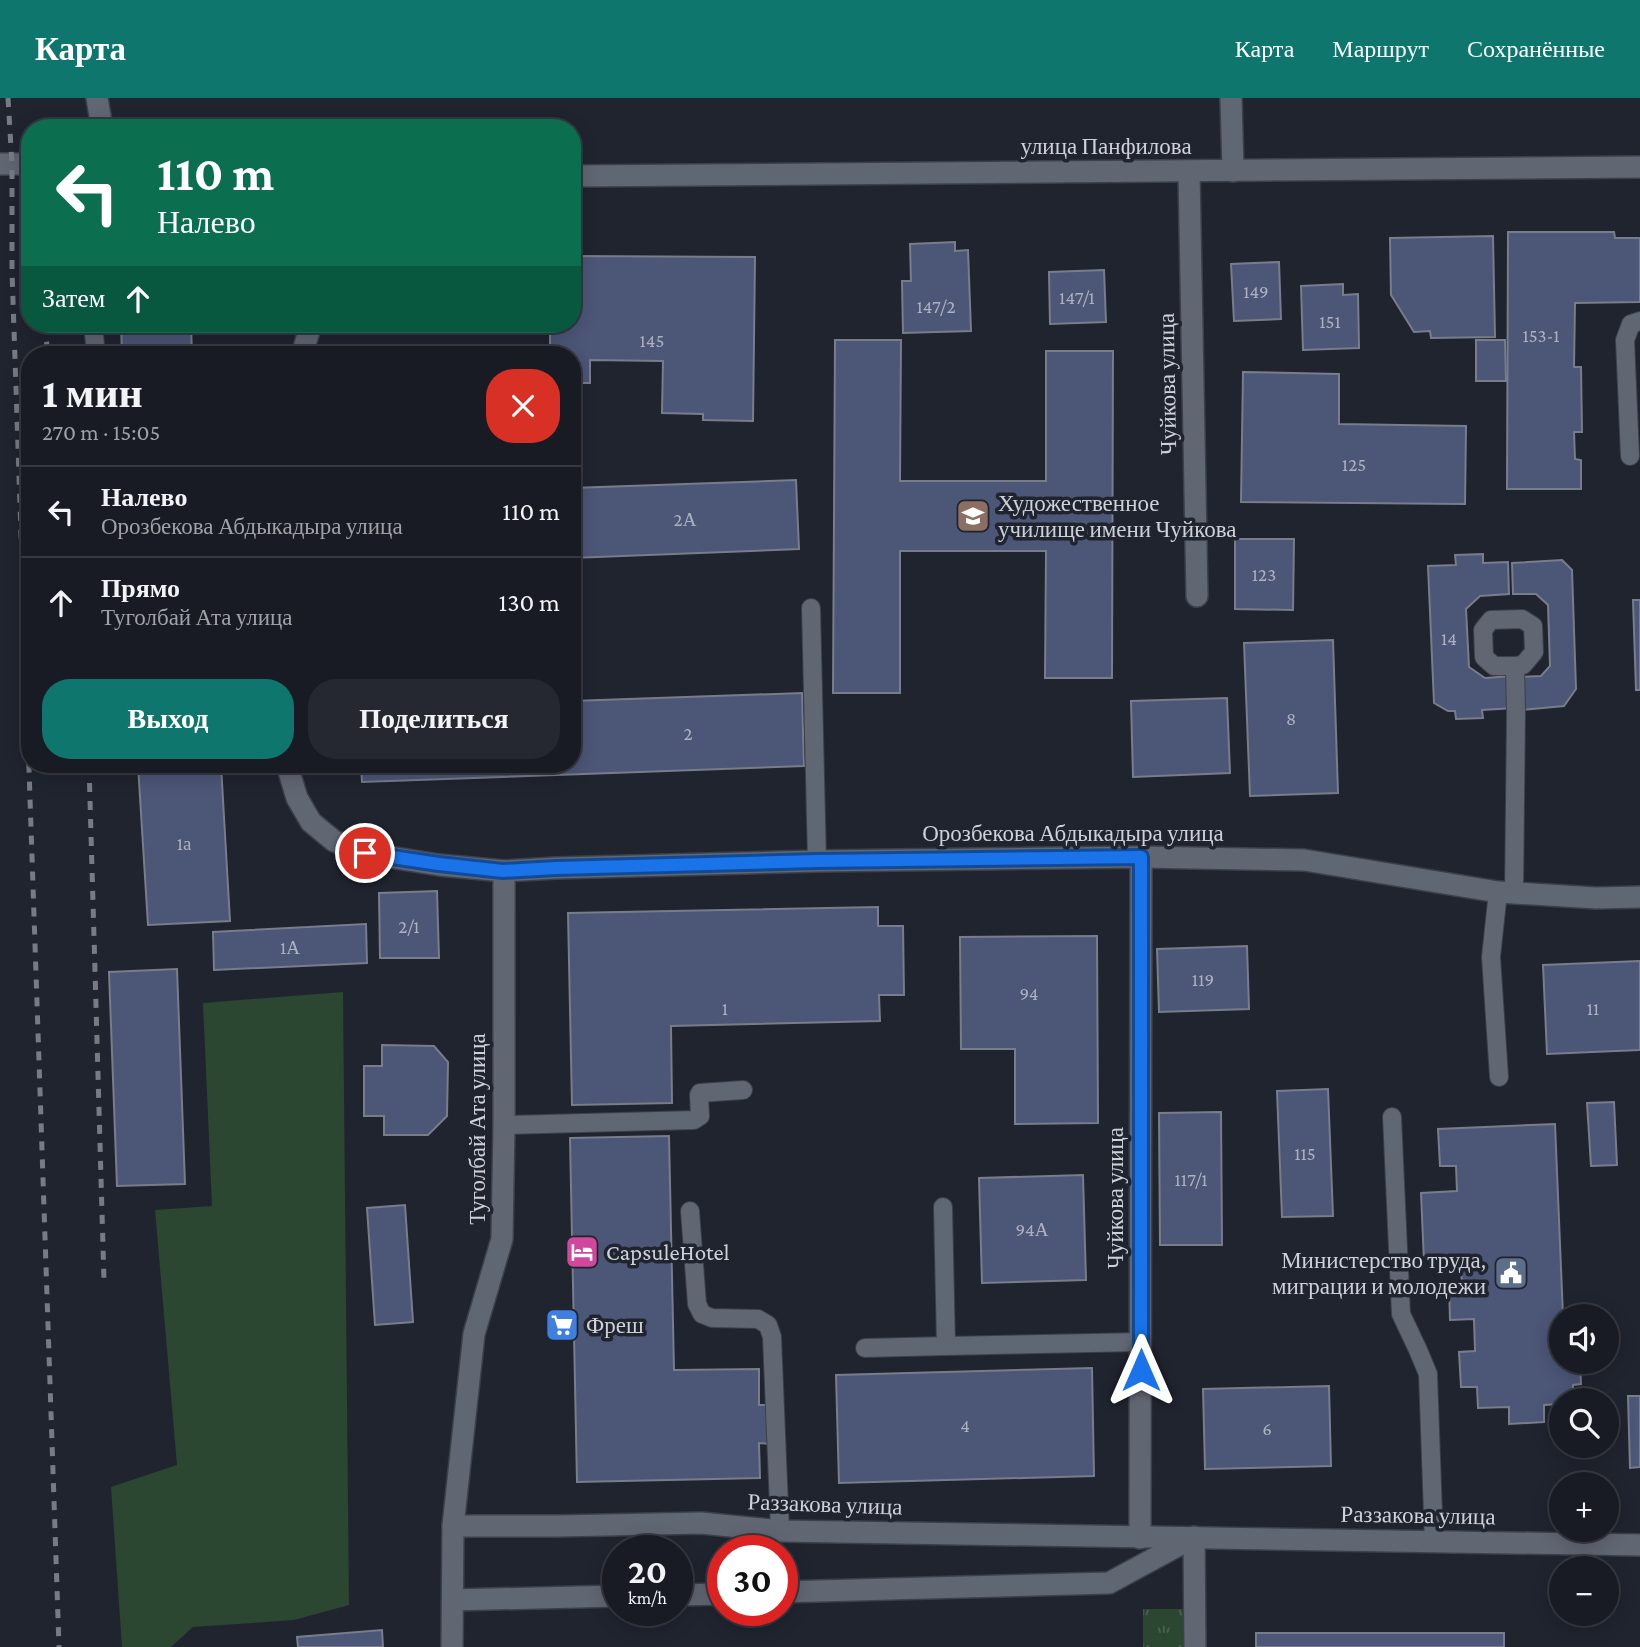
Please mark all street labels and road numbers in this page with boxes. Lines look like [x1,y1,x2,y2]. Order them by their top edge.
street label: улица Панфилова [1020,133,1192,159]
street label: Чуйкова улица [1153,313,1181,455]
street label: Орозбекова Абдыкадыра улица [922,820,1224,846]
street label: Туголбай Ата улица [464,1033,490,1225]
street label: Чуйкова улица [1102,1127,1128,1269]
street label: Раззакова улица [747,1488,903,1520]
street label: Раззакова улица [1340,1501,1496,1529]

